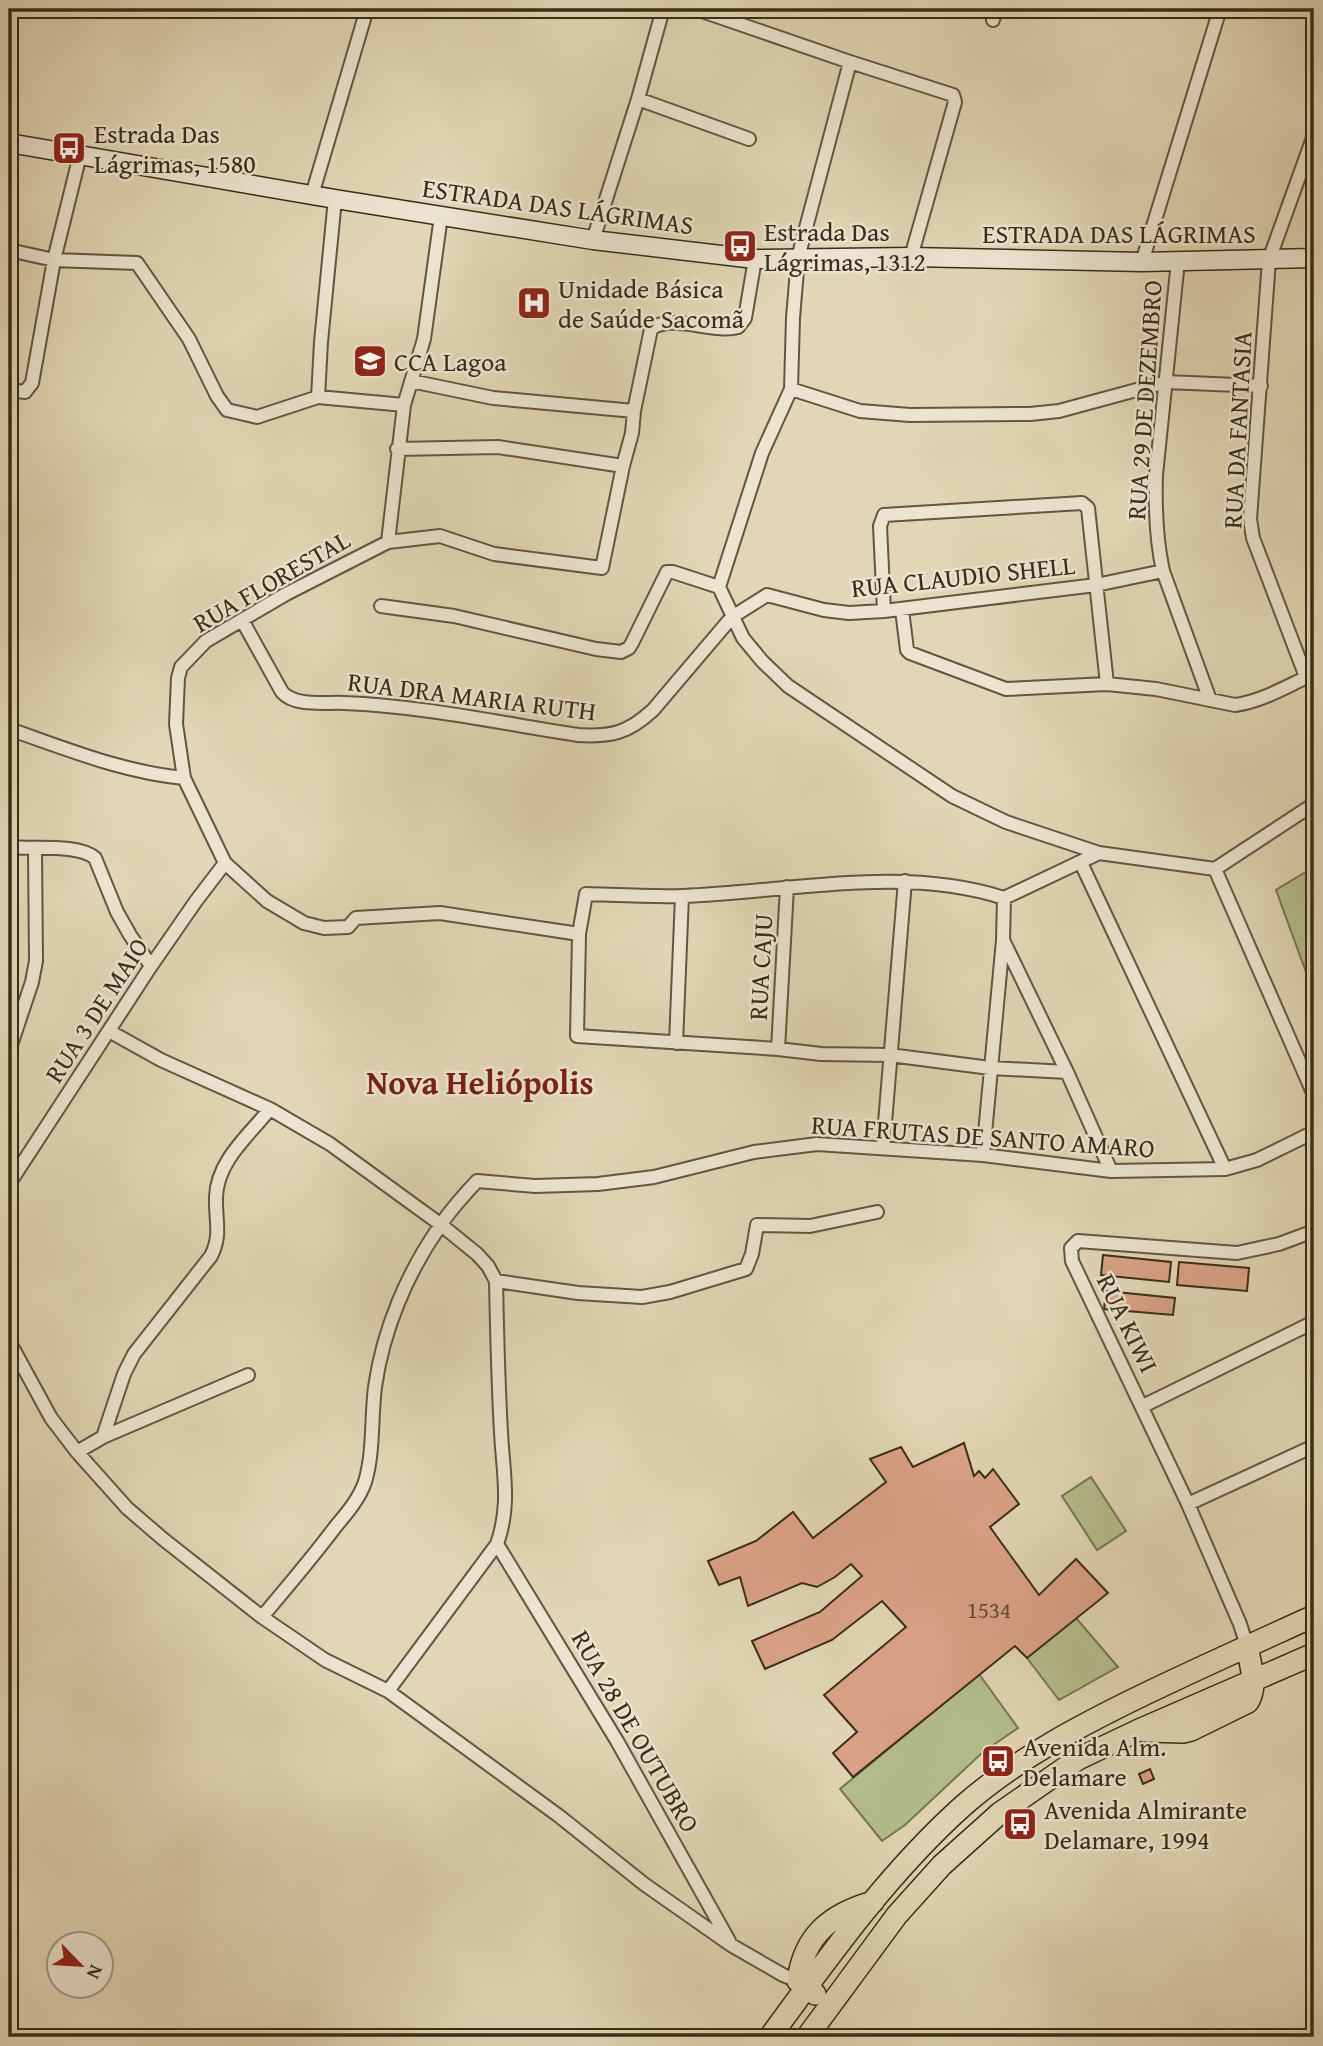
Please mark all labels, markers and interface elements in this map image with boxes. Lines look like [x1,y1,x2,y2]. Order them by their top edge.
place label: Estrada Das Lágrimas, 1580 [94,114,256,183]
bus stop icon: Estrada Das Lágrimas, 1580 [50,129,88,167]
street label: ESTRADA DAS LÁGRIMAS [420,168,696,244]
place label: Estrada Das Lágrimas, 1312 [764,212,926,281]
street label: ESTRADA DAS LÁGRIMAS [982,214,1256,253]
bus stop icon: Estrada Das Lágrimas, 1312 [721,227,759,265]
place label: Unidade Básica de Saúde Sacomã [558,269,745,338]
street label: RUA 29 DE DEZEMBRO [1116,279,1172,521]
hospital icon: Unidade Básica de Saúde Sacomã [515,284,553,322]
street label: RUA DA FANTASIA [1212,330,1262,530]
school or university icon: CCA Lagoa [351,342,389,380]
place label: CCA Lagoa [394,342,507,381]
street label: RUA FLORESTAL [185,520,357,642]
street label: RUA CLAUDIO SHELL [849,545,1077,607]
street label: RUA DRA MARIA RUTH [346,661,598,731]
street label: RUA CAJU [738,913,782,1021]
street label: RUA 3 DE MAIO [34,930,158,1090]
district label: Nova Heliópolis [366,1058,594,1106]
street label: RUA FRUTAS DE SANTO AMARO [810,1105,1156,1167]
street label: RUA KIWI [1087,1267,1169,1379]
house number: 1534 [967,1593,1011,1626]
street label: RUA 28 DE OUTUBRO [562,1623,710,1839]
place label: Avenida Alm. Delamare [1023,1727,1166,1796]
bus stop icon: Avenida Alm. Delamare [979,1742,1017,1780]
place label: Avenida Almirante Delamare, 1994 [1044,1790,1247,1859]
bus stop icon: Avenida Almirante Delamare, 1994 [1001,1805,1039,1843]
north arrow [46,1930,116,2000]
text: N [80,1961,111,1984]

